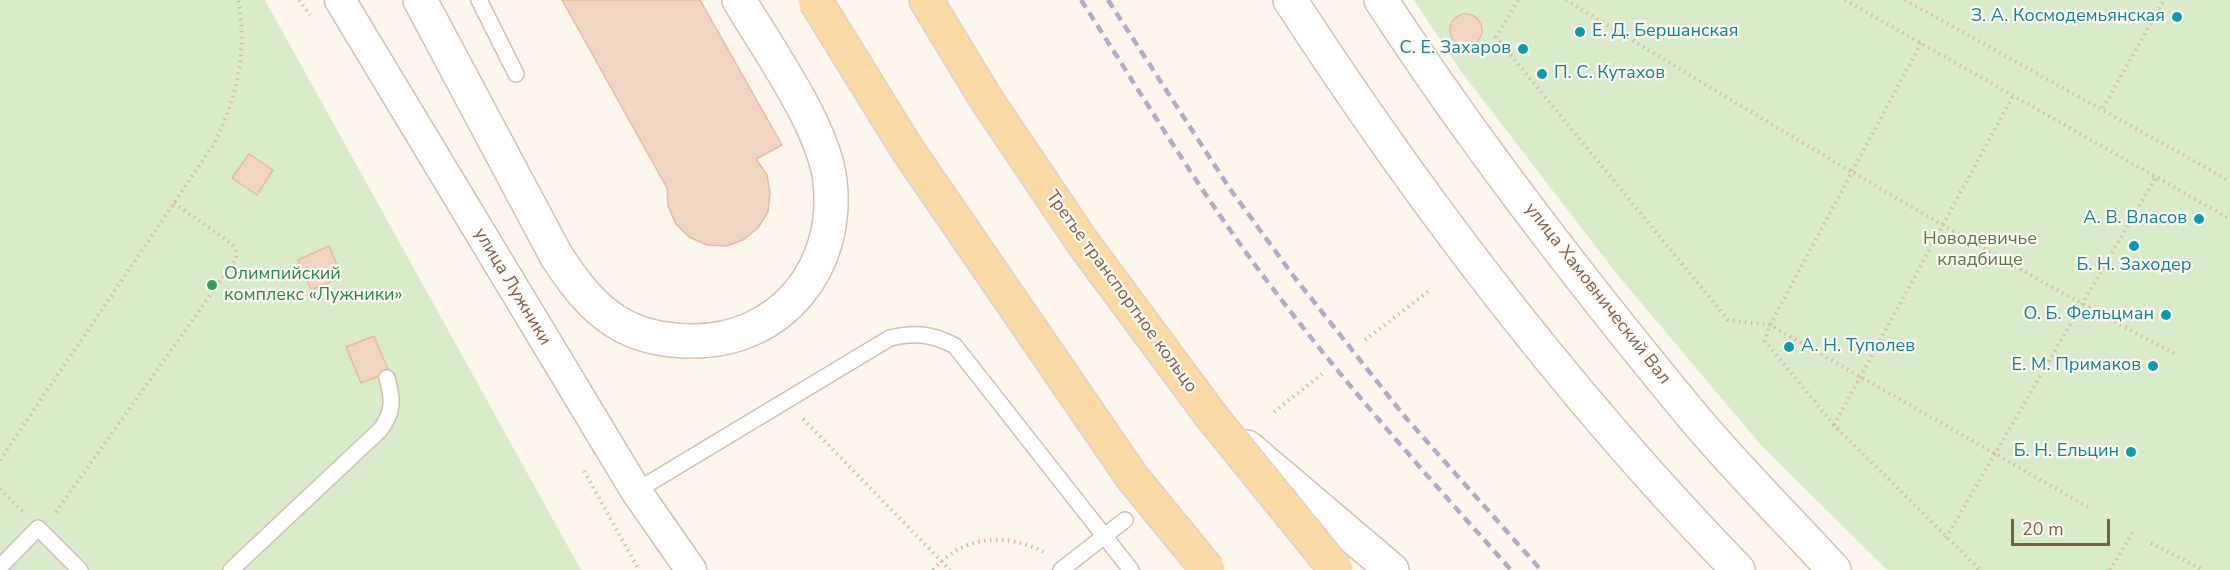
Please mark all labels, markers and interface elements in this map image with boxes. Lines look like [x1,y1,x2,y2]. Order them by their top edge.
place label: З. А. Космодемьянская [1971,6,2165,28]
marker: З. А. Космодемьянская [2170,10,2184,24]
place label: Е. Д. Бершанская [1592,21,1738,43]
marker: Е. Д. Бершанская [1573,25,1587,39]
place label: С. Е. Захаров [1399,38,1511,60]
marker: С. Е. Захаров [1516,42,1530,56]
place label: П. С. Кутахов [1554,63,1665,85]
marker: П. С. Кутахов [1535,67,1549,81]
street label: Третье транспортное кольцо [1040,187,1202,397]
street label: улица Хамовнический Вал [1519,199,1675,389]
place label: А. В. Власов [2083,208,2187,230]
marker: А. В. Власов [2192,212,2206,226]
street label: улица Лужники [469,225,555,349]
park label: Новодевичье кладбище [1923,229,2037,272]
marker: Б. Н. Заходер [2127,239,2141,253]
place label: Б. Н. Заходер [2077,255,2191,277]
place label: Олимпийский комплекс «Лужники» [224,264,403,306]
marker: Олимпийский комплекс «Лужники» [205,278,219,292]
place label: О. Б. Фельцман [2024,304,2154,326]
marker: О. Б. Фельцман [2159,308,2173,322]
place label: А. Н. Туполев [1801,336,1915,358]
marker: А. Н. Туполев [1782,340,1796,354]
place label: Е. М. Примаков [2012,355,2141,377]
marker: Е. М. Примаков [2146,359,2160,373]
place label: Б. Н. Ельцин [2014,441,2119,463]
marker: Б. Н. Ельцин [2124,445,2138,459]
scale bar [2014,507,2113,545]
text: 20 m [2022,517,2064,541]

